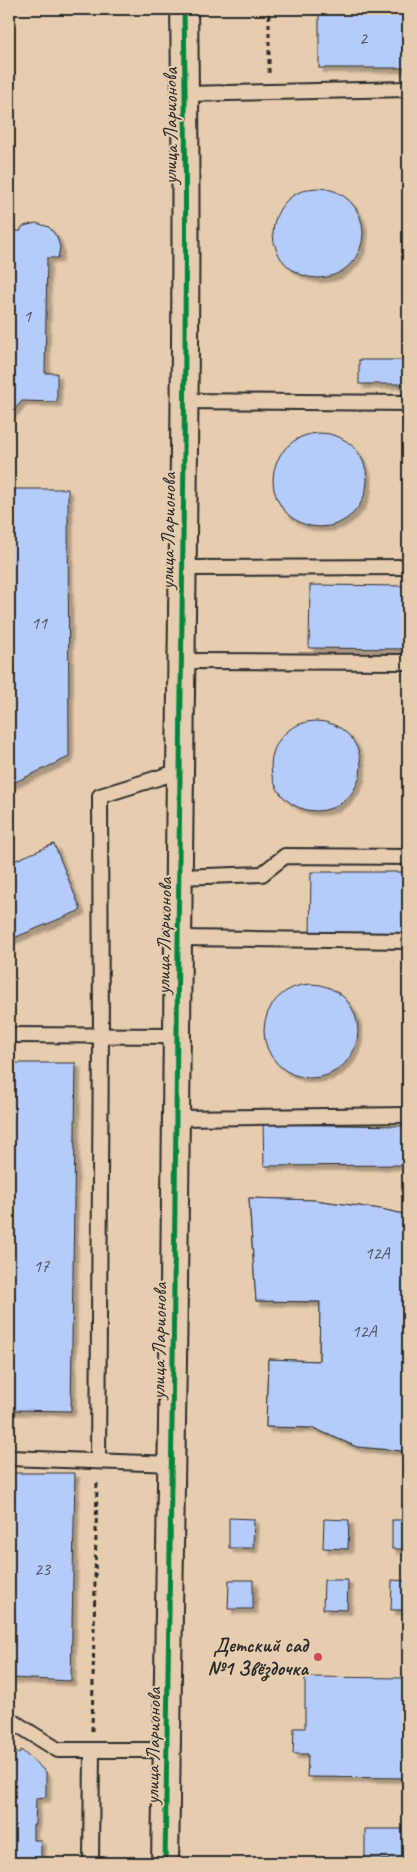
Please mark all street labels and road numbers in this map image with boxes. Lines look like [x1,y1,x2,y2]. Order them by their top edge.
street label: улица Ларионова [158,66,183,185]
street label: улица Ларионова [154,470,182,591]
street label: улица Ларионова [150,875,178,996]
street label: улица Ларионова [145,1280,173,1401]
street label: улица Ларионова [139,1685,167,1806]

